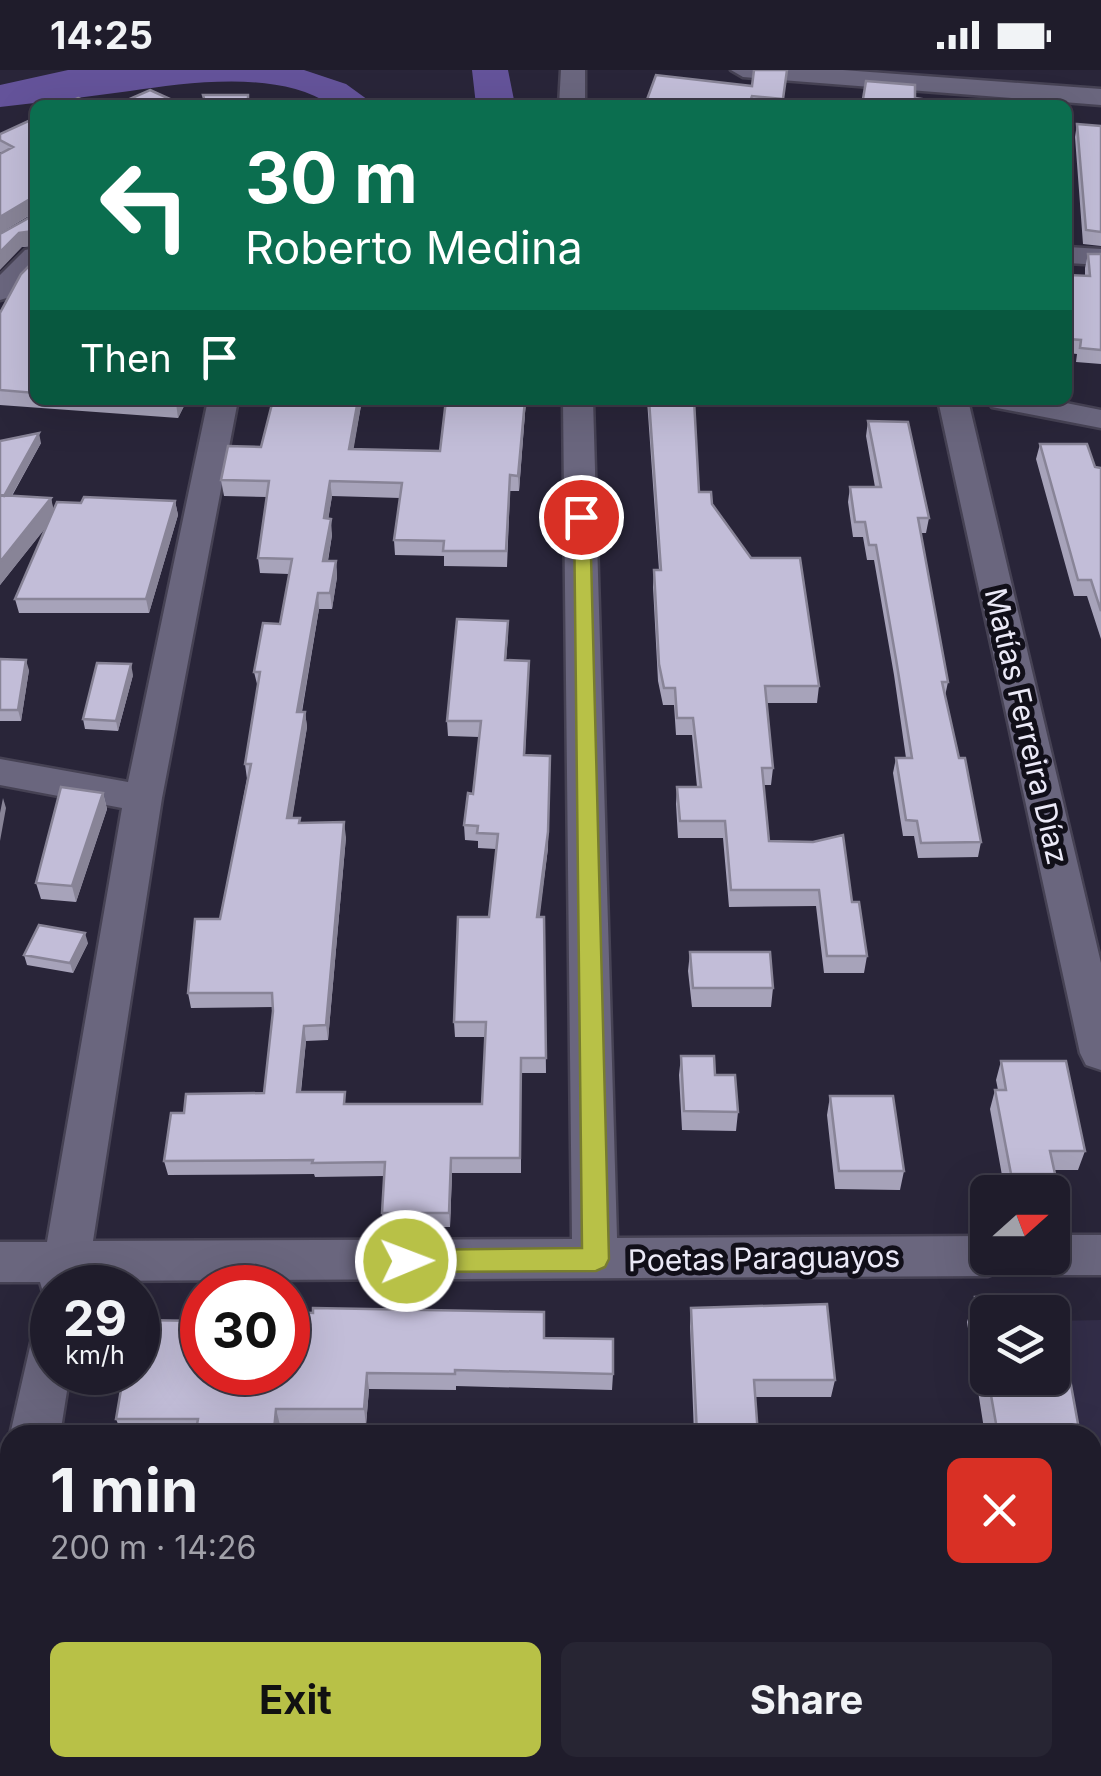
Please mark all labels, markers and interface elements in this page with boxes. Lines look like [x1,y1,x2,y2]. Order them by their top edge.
text: 14:25 [50,12,153,58]
text: 30 m [245,135,418,220]
icon: left [80,140,210,270]
text: Roberto Medina [245,220,583,275]
icon: arrive [192,330,247,385]
text: Then [80,335,172,381]
pin [539,475,624,560]
icon: arrive [554,490,609,545]
street label: Matías Ferreira Díaz [978,584,1076,868]
north arrow [970,1175,1070,1275]
map controls [970,1175,1070,1395]
position arrow [354,1209,458,1313]
street label: Poetas Paraguayos [628,1238,900,1278]
speed limit sign: 30 [180,1265,310,1395]
text: 29 [63,1288,127,1348]
button: layers [970,1295,1070,1395]
text: km/h [65,1340,125,1370]
text: 1 min [50,1454,198,1526]
button: close [947,1458,1052,1563]
text: 200 m · 14:26 [50,1528,256,1567]
button: Exit [50,1642,541,1757]
button: Share [561,1642,1052,1757]

